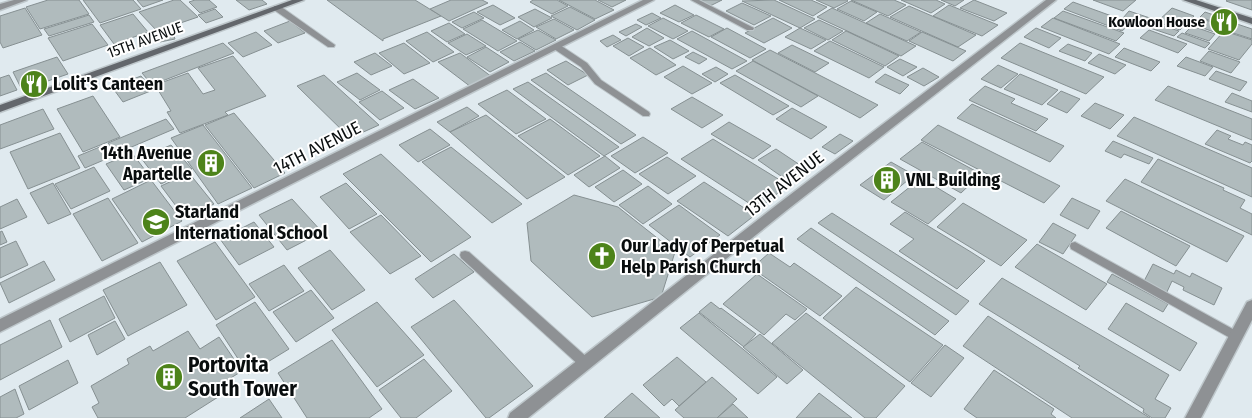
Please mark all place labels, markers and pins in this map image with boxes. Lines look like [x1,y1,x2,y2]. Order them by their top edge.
restaurant icon: Kowloon House [1209,7,1239,37]
place label: Kowloon House [1108,13,1205,31]
restaurant icon: Lolit's Canteen [19,69,49,99]
place label: Lolit's Canteen [53,73,163,95]
place label: 14th Avenue Apartelle [101,142,192,185]
building icon: 14th Avenue Apartelle [196,148,226,178]
building icon: VNL Building [872,165,902,195]
place label: VNL Building [905,169,1000,191]
place label: Starland International School [175,201,328,244]
school or university icon: Starland International School [141,207,171,237]
place label: Our Lady of Perpetual Help Parish Church [621,235,784,278]
church icon: Our Lady of Perpetual Help Parish Church [587,241,617,271]
place label: Portovita South Tower [188,352,297,402]
building icon: Portovita South Tower [154,362,184,392]

